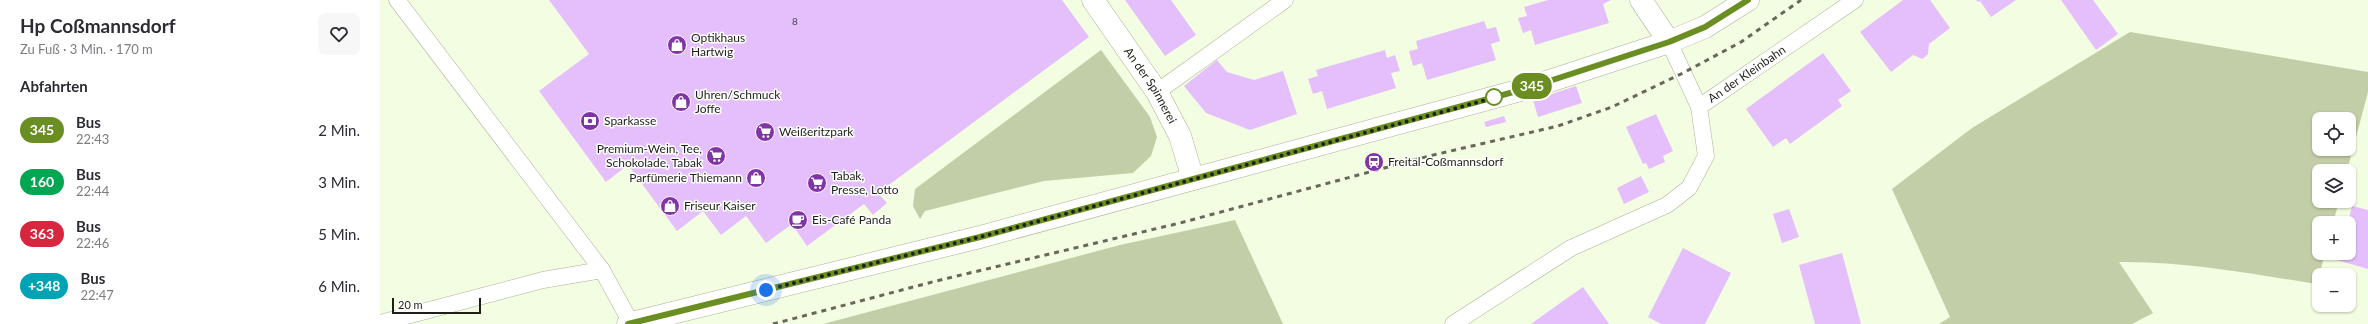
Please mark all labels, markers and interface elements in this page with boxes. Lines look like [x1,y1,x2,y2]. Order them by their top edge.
button: heart [318,13,360,55]
text: Hp Coßmannsdorf [20,14,176,37]
house number: 8 [792,15,798,27]
place label: Optikhaus Hartwig [691,30,745,59]
shop icon: Optikhaus Hartwig [666,34,688,56]
text: Zu Fuß · 3 Min. · 170 m [20,41,153,57]
street label: An der Kleinbahn [1705,42,1788,106]
street label: An der Spinnerei [1121,44,1180,126]
line badge: 345 [1509,73,1555,99]
text: Abfahrten [20,77,88,95]
text: 345 [1520,77,1544,94]
place label: Uhren/Schmuck Joffe [695,87,781,116]
unlabelled marker [1485,88,1503,106]
shop icon: Uhren/Schmuck Joffe [670,91,692,113]
bank icon: Sparkasse [579,110,601,132]
map controls [2312,112,2356,312]
button: locate [2312,112,2356,156]
text: Bus [76,113,101,131]
place label: Sparkasse [604,113,656,128]
text: 345 [30,121,54,138]
text: 2 Min. [318,121,360,139]
supermarket icon: Weißeritzpark [754,121,776,143]
place label: Weißeritzpark [779,124,854,139]
text: 22:43 [76,131,109,147]
place label: Premium-Wein, Tee, Schokolade, Tabak [597,141,703,170]
supermarket icon: Premium-Wein, Tee, Schokolade, Tabak [705,145,727,167]
station icon: Freital-Coßmannsdorf [1363,151,1385,173]
place label: Freital-Coßmannsdorf [1388,154,1504,169]
button: layers [2312,164,2356,208]
text: Bus [76,165,101,183]
shop icon: Parfümerie Thiemann [745,167,767,189]
place label: Tabak, Presse, Lotto [831,168,899,197]
place label: Parfümerie Thiemann [629,170,742,185]
supermarket icon: Tabak, Presse, Lotto [806,172,828,194]
text: 160 [30,173,54,190]
text: 3 Min. [318,173,360,191]
text: 22:44 [76,183,109,199]
shop icon: Friseur Kaiser [659,195,681,217]
place label: Friseur Kaiser [684,198,756,213]
cafe icon: Eis-Café Panda [787,209,809,231]
place label: Eis-Café Panda [812,212,891,227]
button: + [2312,216,2356,260]
text: Bus [76,217,101,235]
text: 363 [30,225,54,242]
text: 5 Min. [318,225,360,243]
text: 22:46 [76,235,109,251]
button: − [2312,268,2356,312]
text: Bus [80,269,105,287]
text: +348 [28,277,60,294]
text: 6 Min. [318,277,360,295]
your location [756,280,776,300]
text: 22:47 [80,287,114,303]
scale bar [392,296,481,315]
text: 20 m [398,298,423,311]

